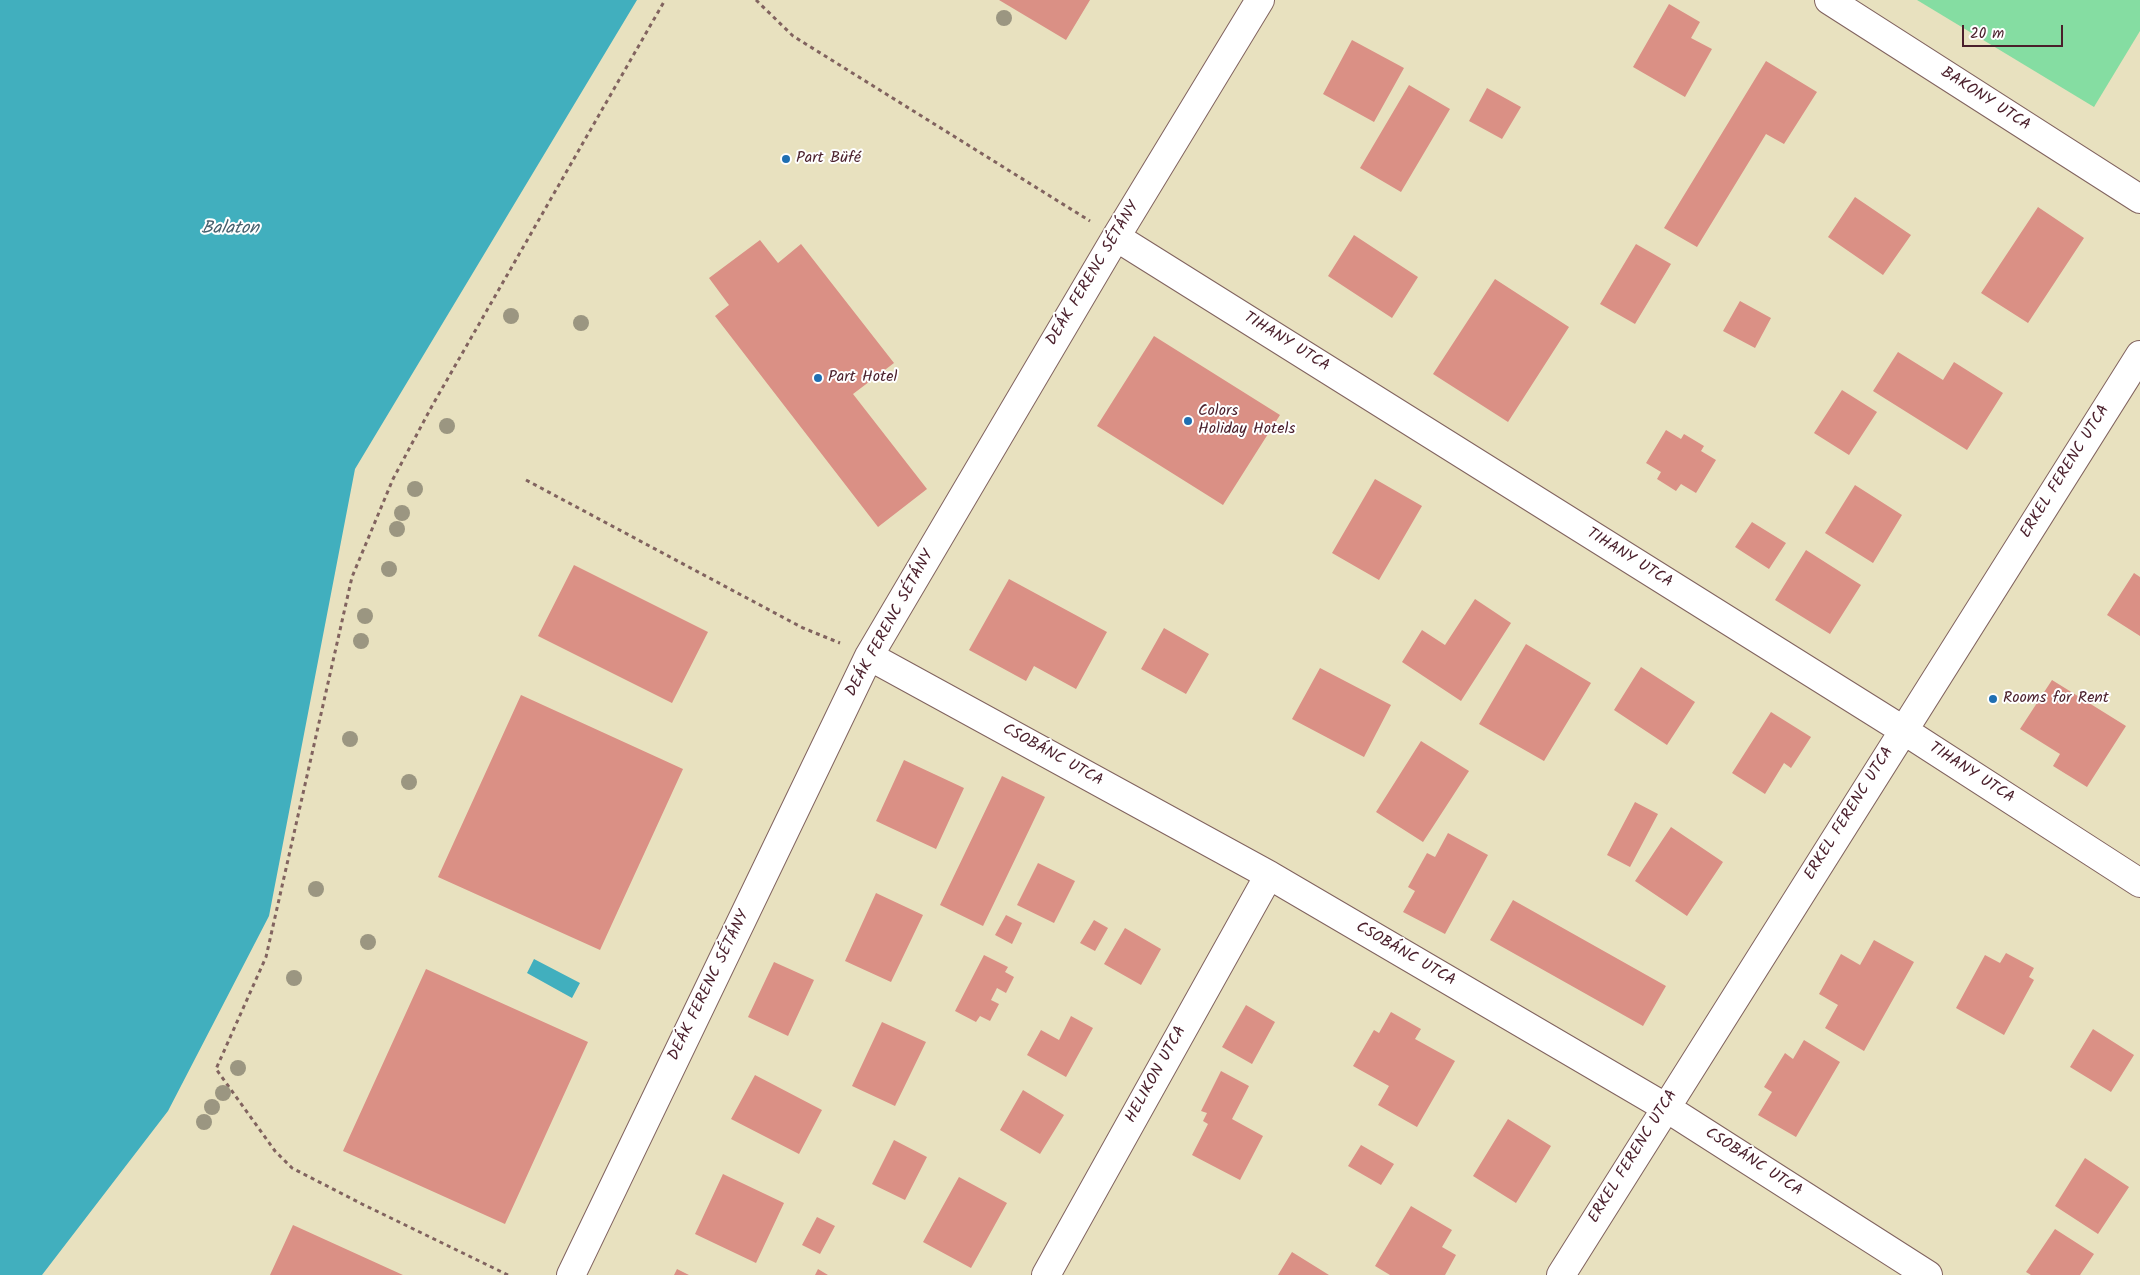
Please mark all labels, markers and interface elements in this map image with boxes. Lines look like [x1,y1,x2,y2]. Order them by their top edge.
scale bar [1965,15,2066,47]
text: 20 m [1970,22,2004,46]
street label: BAKONY UTCA [1937,64,2033,136]
place label: Part Büfé [796,149,861,169]
marker: Part Büfé [780,153,792,165]
street label: DEÁK FERENC SÉTÁNY [1043,198,1145,350]
water label: Balaton [201,219,259,241]
street label: TIHANY UTCA [1239,309,1333,377]
place label: Part Hotel [828,368,897,388]
marker: Part Hotel [812,372,824,384]
place label: Colors Holiday Hotels [1198,402,1295,440]
street label: ERKEL FERENC UTCA [2017,402,2115,542]
marker: Colors Holiday Hotels [1182,415,1194,427]
street label: TIHANY UTCA [1582,525,1676,593]
street label: DEÁK FERENC SÉTÁNY [843,547,939,701]
place label: Rooms for Rent [2003,689,2109,709]
marker: Rooms for Rent [1987,693,1999,705]
street label: CSOBÁNC UTCA [998,720,1106,792]
street label: TIHANY UTCA [1925,739,2017,809]
street label: ERKEL FERENC UTCA [1801,744,1899,884]
street label: DEÁK FERENC SÉTÁNY [665,908,755,1064]
street label: CSOBÁNC UTCA [1352,919,1458,991]
street label: HELIKON UTCA [1122,1023,1192,1127]
street label: ERKEL FERENC UTCA [1585,1087,1683,1227]
street label: CSOBÁNC UTCA [1701,1124,1805,1202]

